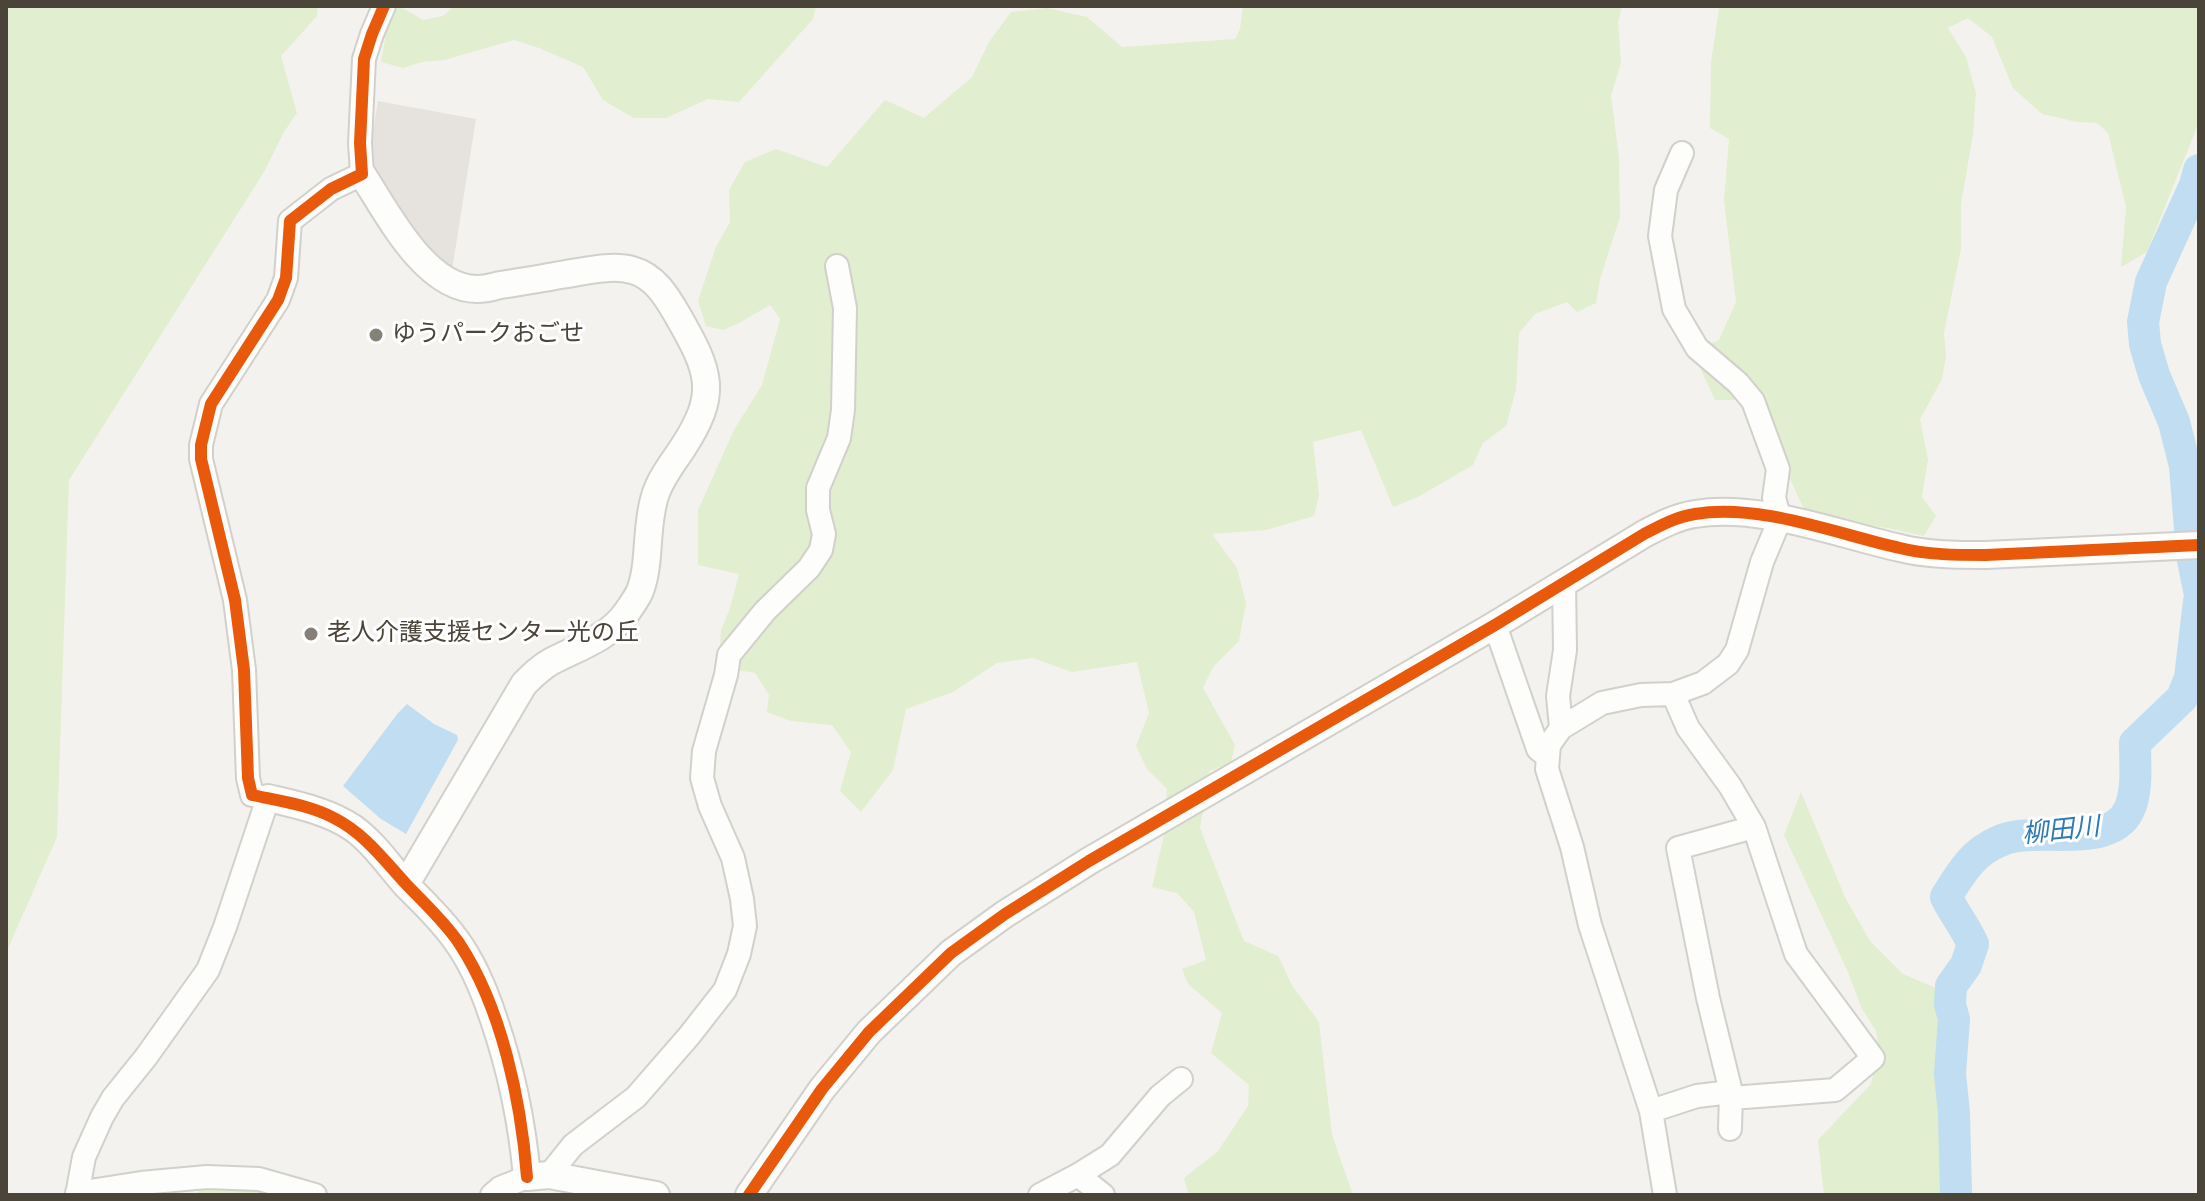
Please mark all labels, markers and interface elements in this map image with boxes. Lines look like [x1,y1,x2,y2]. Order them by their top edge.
place label: ゆうパークおごせ [392,321,584,349]
marker: ゆうパークおごせ [367,326,385,344]
place label: 老人介護支援センター光の丘 [327,620,639,648]
marker: 老人介護支援センター光の丘 [302,625,320,643]
water label: 柳田川 [2021,812,2101,852]

